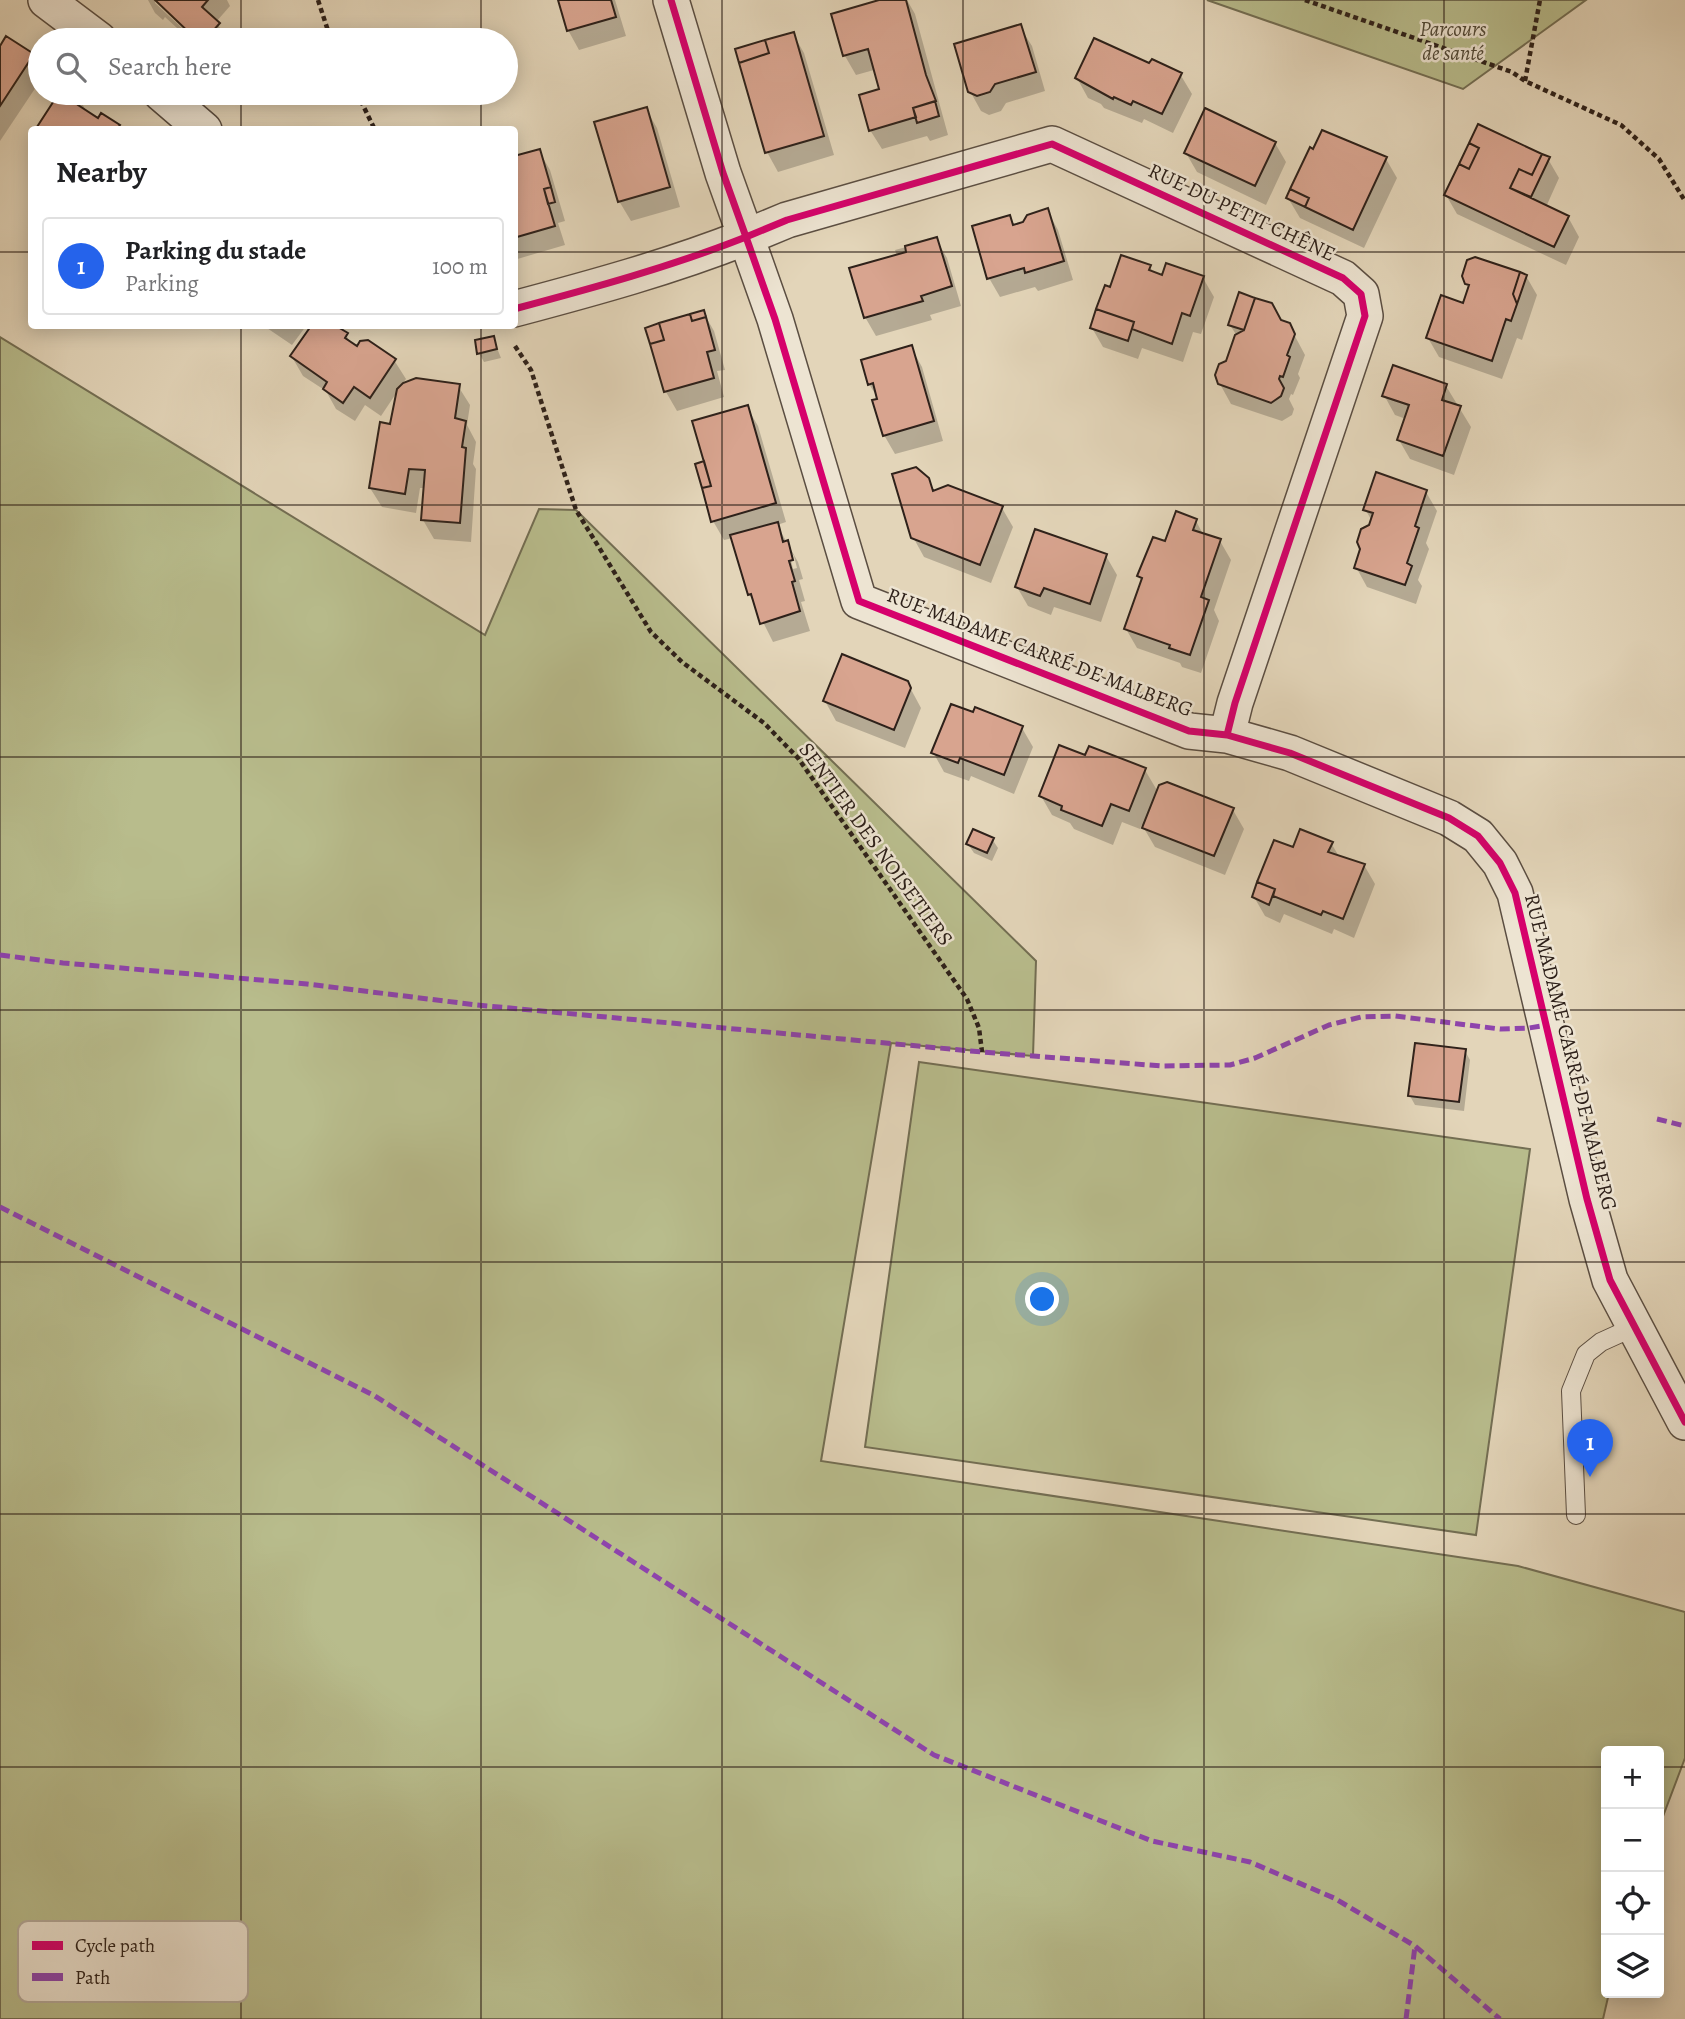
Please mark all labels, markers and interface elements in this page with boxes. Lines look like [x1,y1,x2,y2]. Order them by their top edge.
park label: Parcours de santé [1420,15,1486,67]
search box [28,28,518,105]
icon: search [52,48,90,86]
text: Search here [108,49,232,84]
text: Nearby [56,152,147,192]
street label: RUE DU PETIT CHÊNE [1144,156,1340,268]
text: Parking du stade [125,233,306,268]
text: 1 [77,251,85,282]
text: 100 m [432,251,488,282]
text: Parking [125,268,199,299]
street label: RUE MADAME CARRÉ DE MALBERG [883,581,1197,723]
street label: SENTIER DES NOISETIERS [793,737,959,951]
street label: RUE MADAME CARRÉ DE MALBERG [1518,891,1624,1213]
your location [1025,1282,1059,1316]
pin: 1 [1567,1419,1613,1477]
map controls [1601,1746,1664,1998]
button: + [1601,1746,1664,1809]
button: − [1601,1809,1664,1872]
button: locate [1601,1872,1664,1935]
legend [18,1921,248,2002]
text: Cycle path [75,1933,155,1959]
button: layers [1601,1935,1664,1998]
text: Path [75,1965,110,1991]

